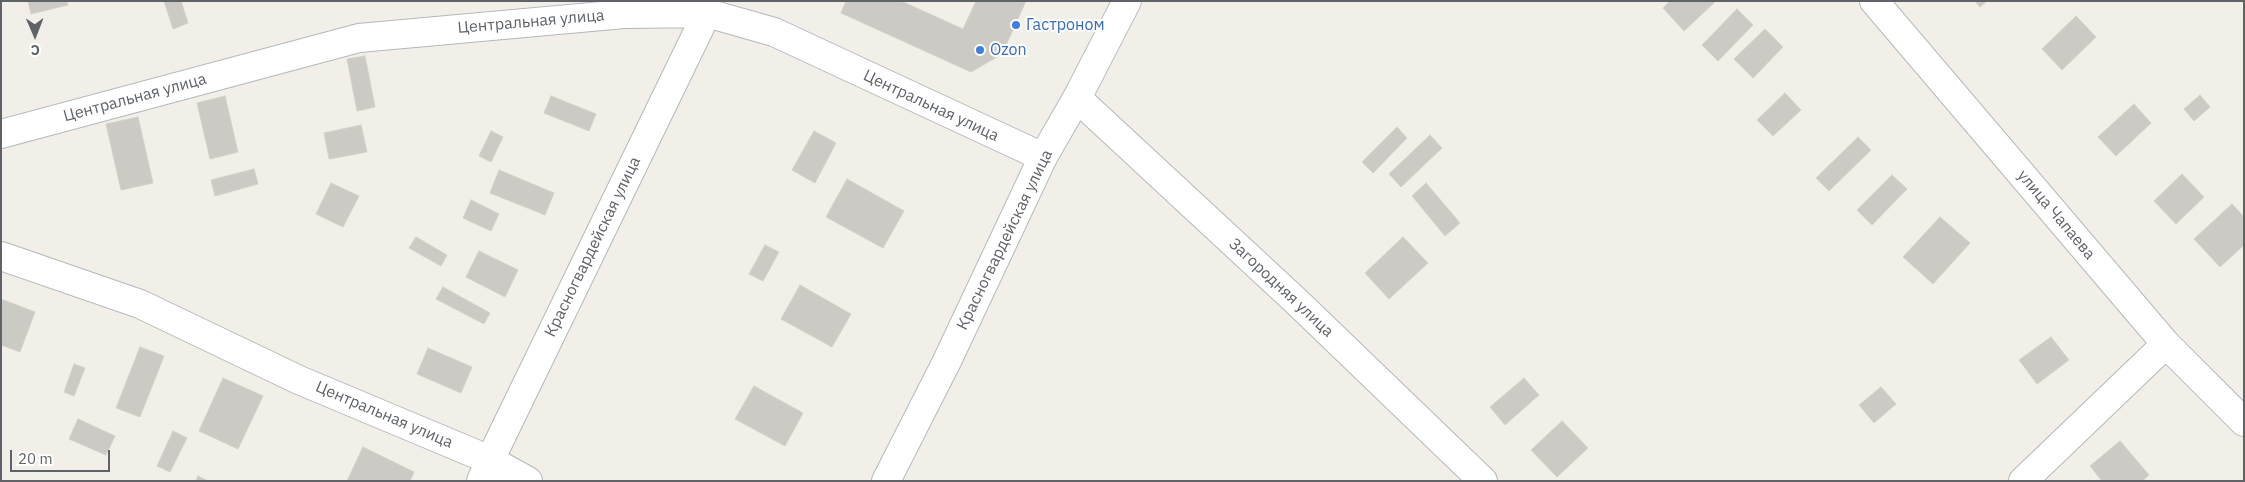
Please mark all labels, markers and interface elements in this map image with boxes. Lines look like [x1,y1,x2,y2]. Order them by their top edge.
street label: Центральная улица [457,6,605,38]
north arrow [10,10,60,60]
place label: Гастроном [1026,15,1105,35]
marker: Гастроном [1010,19,1022,31]
place label: Ozon [990,40,1027,60]
text: С [31,41,40,59]
marker: Ozon [974,44,986,56]
street label: Центральная улица [860,66,1002,146]
street label: Центральная улица [61,70,209,126]
street label: Красногвардейская улица [953,147,1057,333]
street label: Красногвардейская улица [541,154,645,340]
street label: улица Чапаева [2013,166,2099,264]
street label: Загородняя улица [1225,235,1337,341]
street label: Центральная улица [312,377,456,453]
scale bar [12,440,112,472]
text: 20 m [18,449,53,468]

